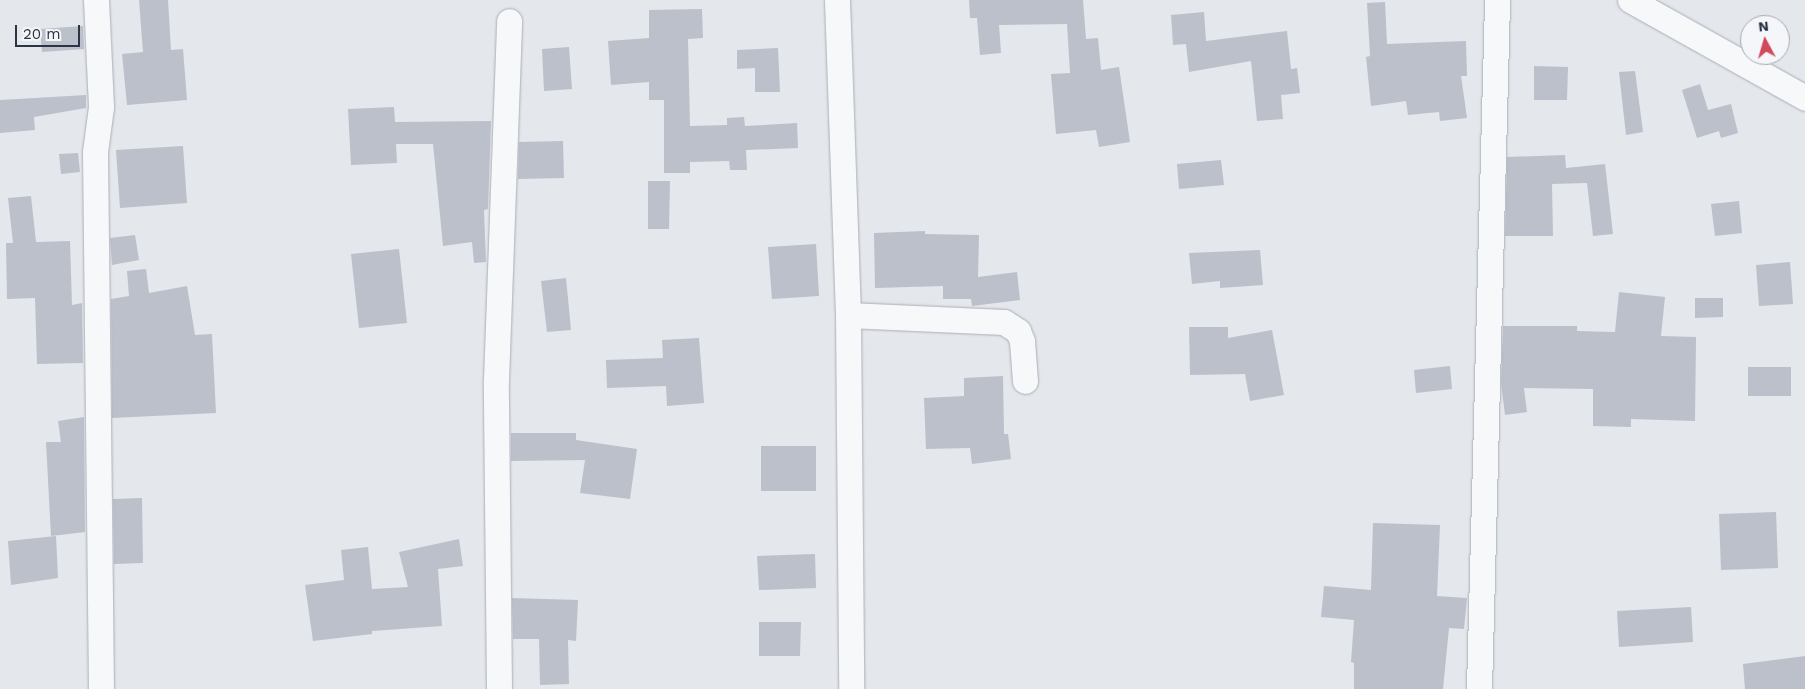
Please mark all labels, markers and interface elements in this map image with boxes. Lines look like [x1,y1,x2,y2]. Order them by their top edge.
scale bar [18,15,82,47]
north arrow [1740,15,1790,65]
text: N [1758,18,1770,35]
text: 20 m [23,25,61,43]

